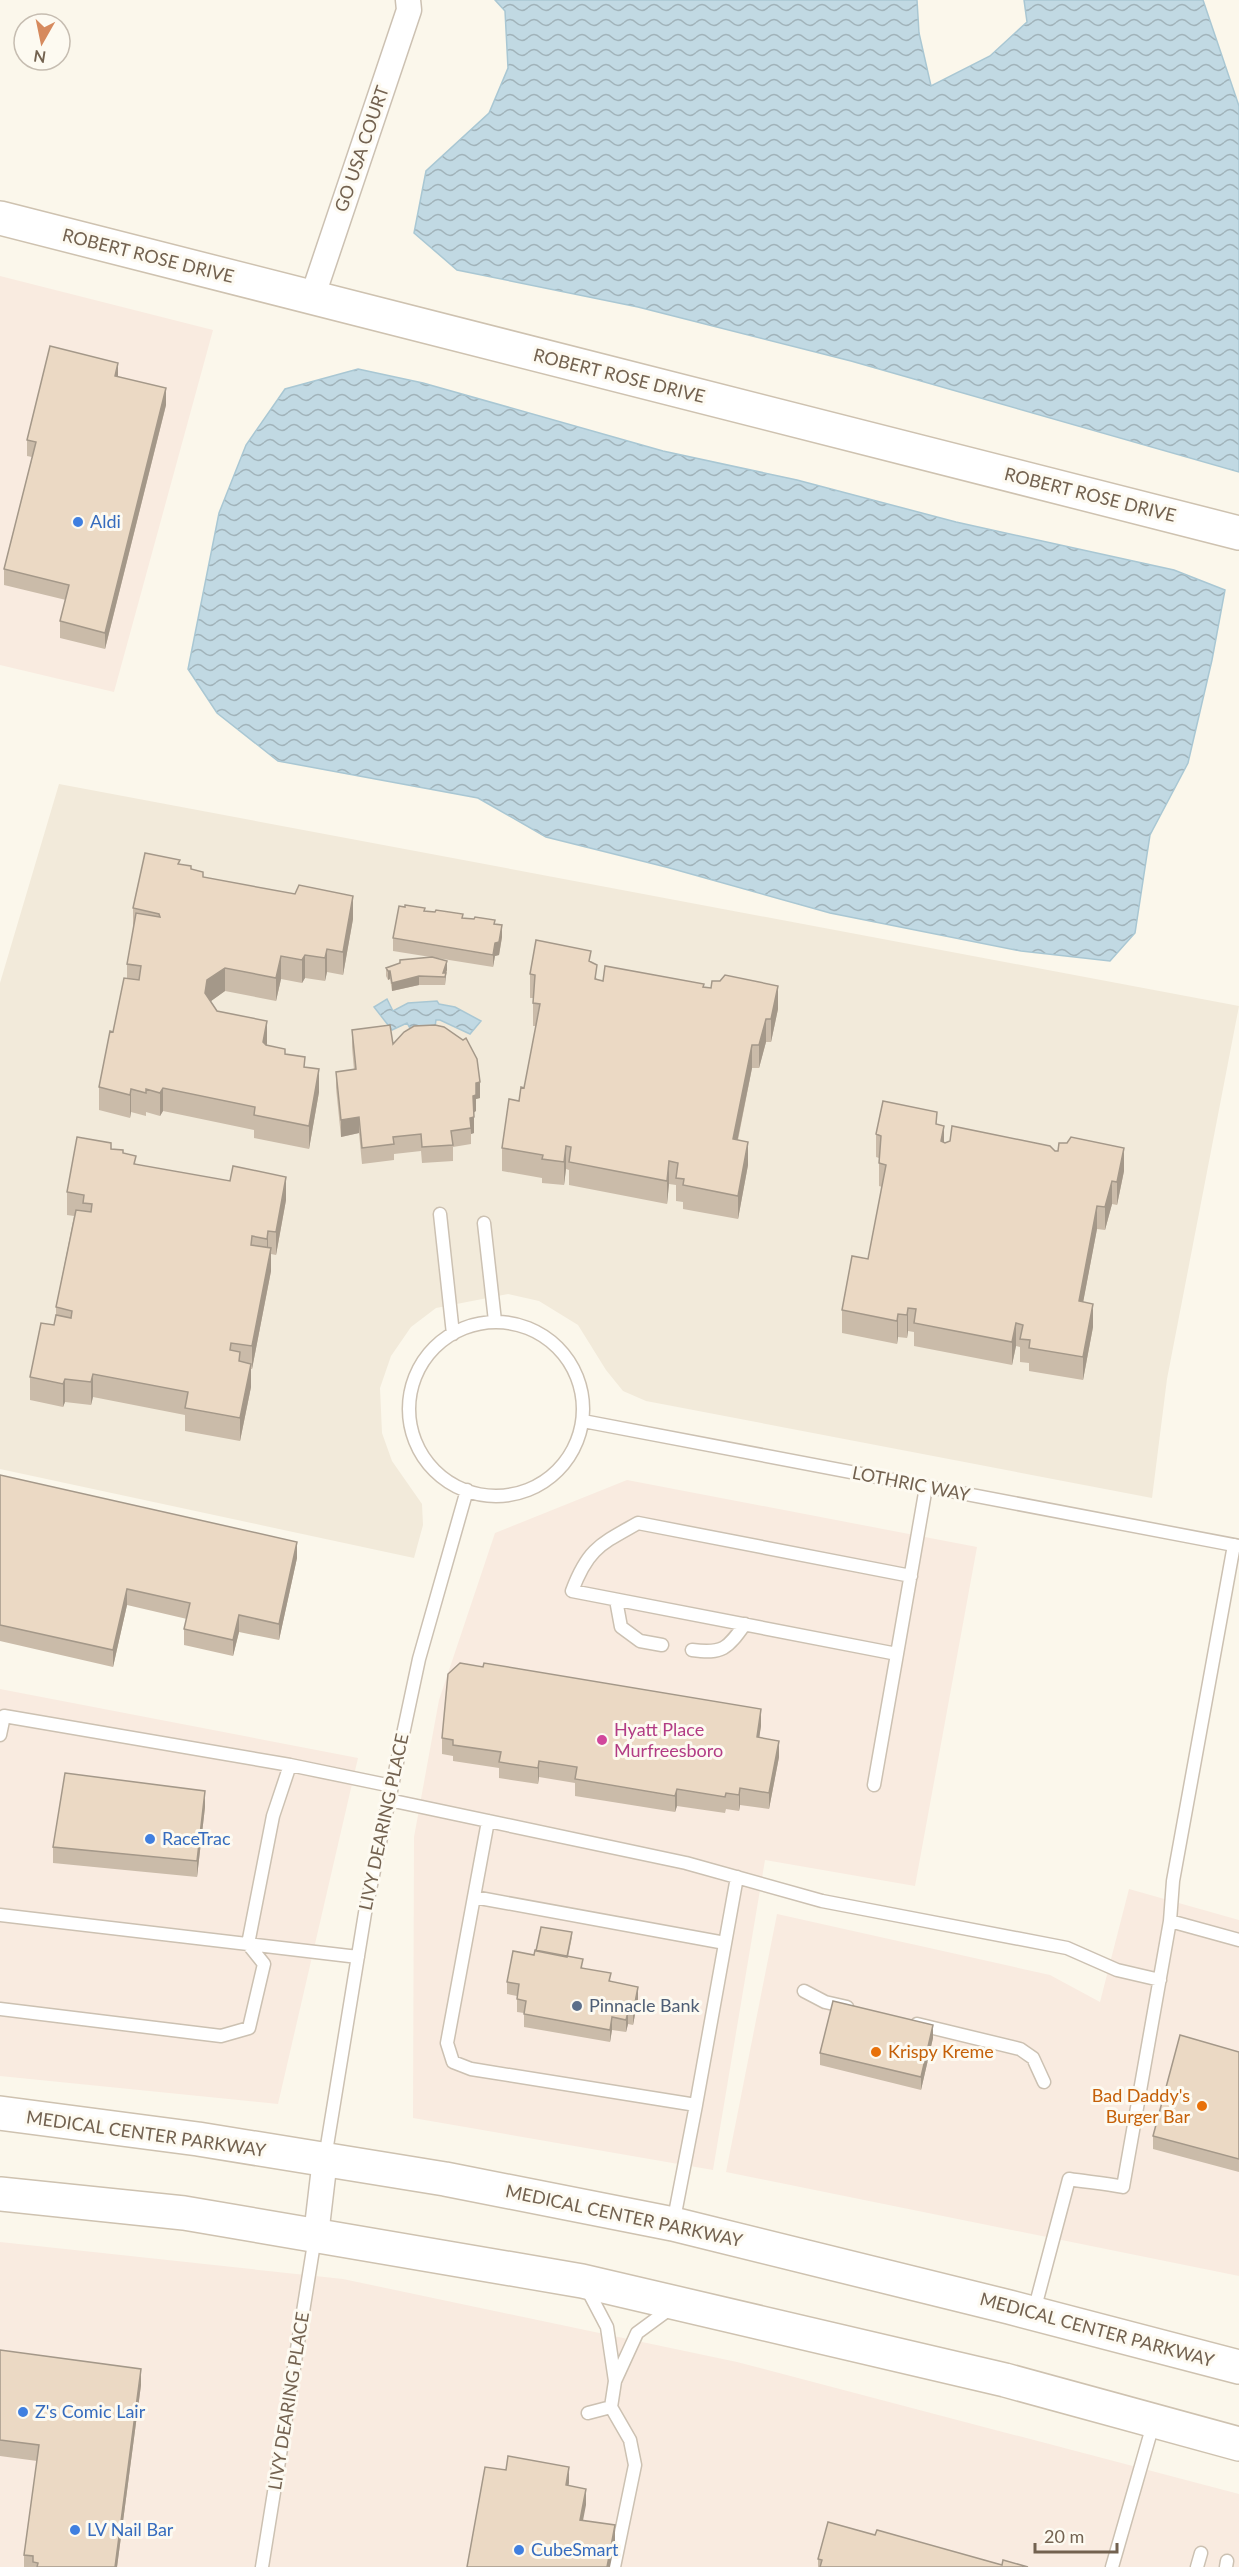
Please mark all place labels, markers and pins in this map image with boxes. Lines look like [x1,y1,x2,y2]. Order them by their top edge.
place label: Aldi [90,510,121,532]
marker: Aldi [71,515,85,529]
place label: Hyatt Place Murfreesboro [614,1718,723,1761]
marker: Hyatt Place Murfreesboro [595,1733,609,1747]
place label: RaceTrac [162,1827,231,1849]
marker: RaceTrac [143,1832,157,1846]
place label: Pinnacle Bank [589,1994,701,2016]
marker: Pinnacle Bank [570,1999,584,2013]
place label: Krispy Kreme [888,2040,994,2062]
marker: Krispy Kreme [869,2045,883,2059]
place label: Bad Daddy's Burger Bar [1092,2084,1190,2127]
marker: Bad Daddy's Burger Bar [1195,2099,1209,2113]
place label: Z's Comic Lair [35,2400,146,2422]
marker: Z's Comic Lair [16,2405,30,2419]
place label: LV Nail Bar [87,2518,174,2540]
marker: LV Nail Bar [68,2523,82,2537]
place label: CubeSmart [531,2538,619,2560]
marker: CubeSmart [512,2543,526,2557]

